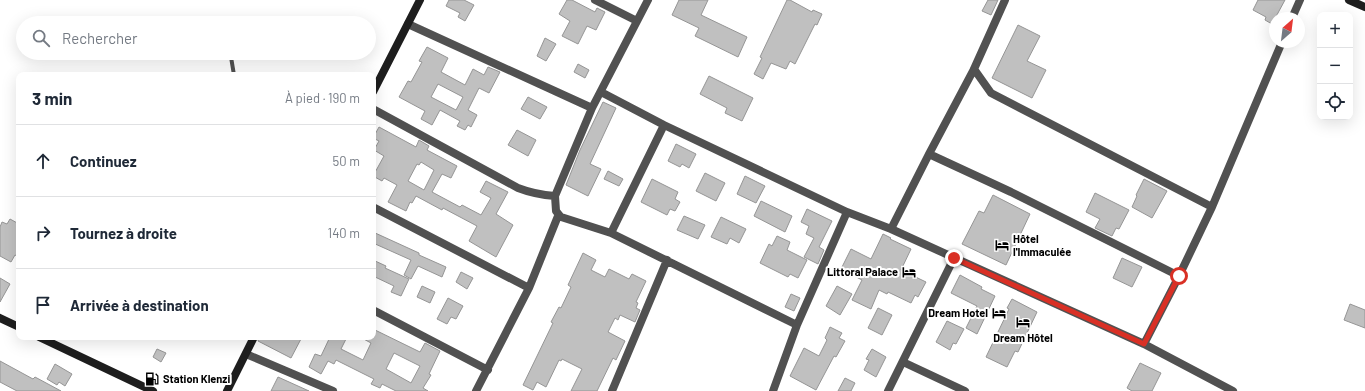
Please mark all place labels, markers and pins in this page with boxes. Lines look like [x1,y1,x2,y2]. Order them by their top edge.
place label: Hôtel l'Immaculée [1013,232,1071,258]
hotel icon: Hôtel l'Immaculée [994,237,1010,253]
hotel icon: Littoral Palace [901,264,917,280]
place label: Littoral Palace [827,265,898,278]
hotel icon: Dream Hotel [991,305,1007,321]
place label: Dream Hotel [928,306,988,319]
hotel icon: Dream Hôtel [1015,314,1031,330]
place label: Dream Hôtel [993,331,1053,344]
fuel station icon: Station Klenzi [144,371,160,387]
place label: Station Klenzi [163,372,230,385]

